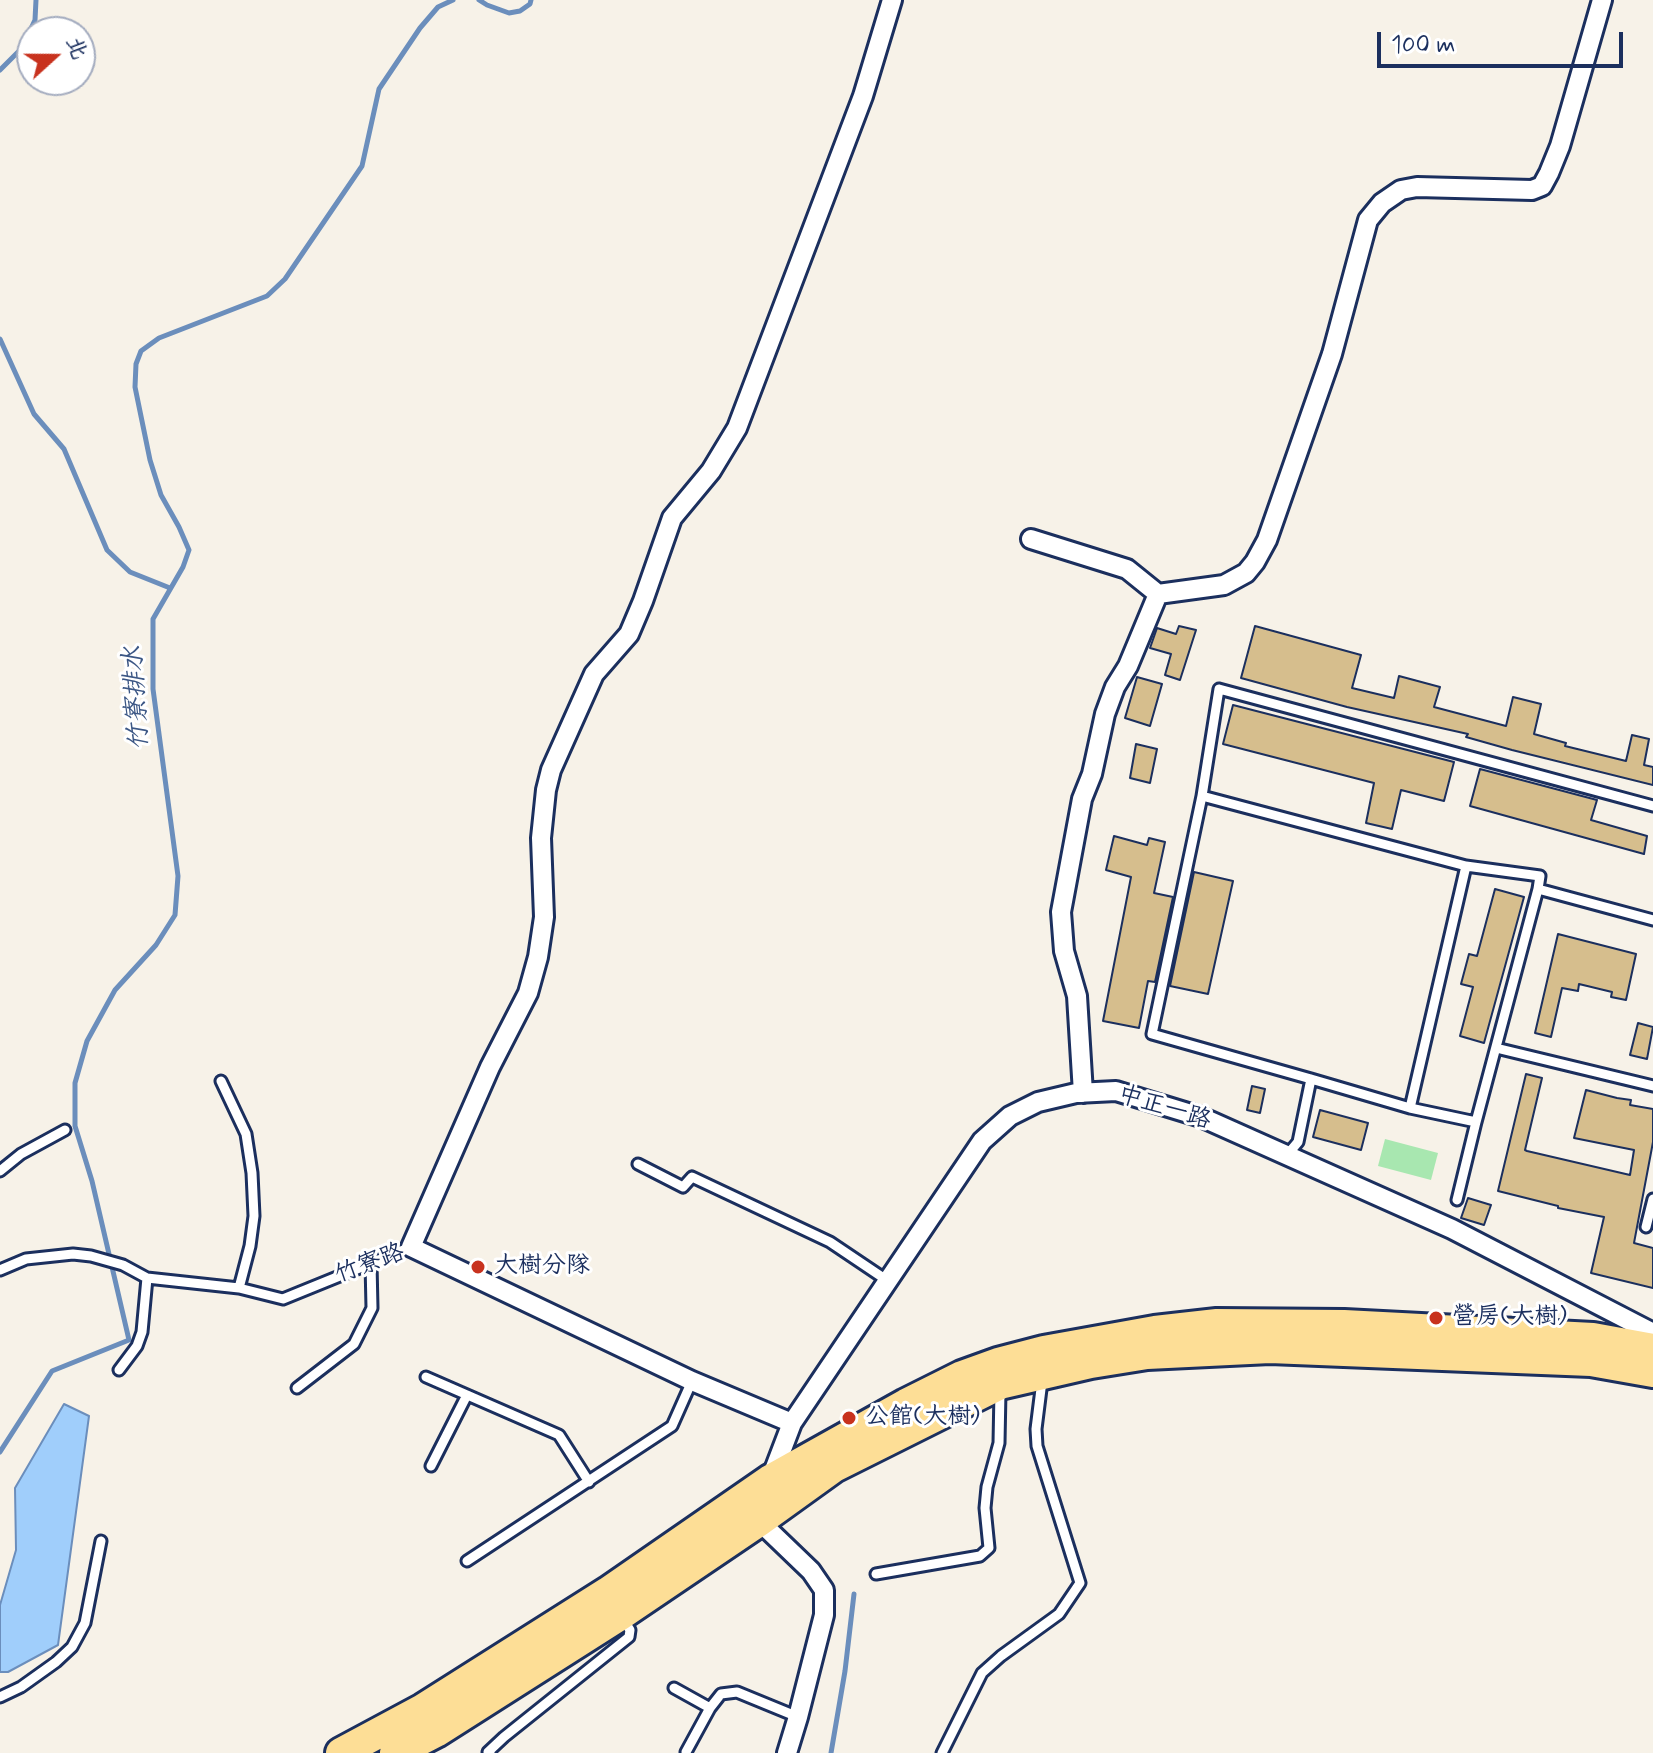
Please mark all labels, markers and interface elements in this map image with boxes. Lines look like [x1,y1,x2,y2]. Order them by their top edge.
north arrow [16,16,96,96]
scale bar [1381,16,1627,66]
text: 100 m [1391,30,1455,61]
text: 北 [60,33,94,63]
water label: 竹寮排水 [119,645,157,751]
street label: 中正一路 [1114,1081,1214,1137]
street label: 竹寮路 [331,1239,409,1291]
place label: 大樹分隊 [494,1253,590,1281]
marker: 大樹分隊 [469,1258,487,1276]
place label: 營房(大樹) [1452,1304,1567,1332]
marker: 營房(大樹) [1427,1309,1445,1327]
place label: 公館(大樹) [865,1404,980,1432]
marker: 公館(大樹) [840,1409,858,1427]

